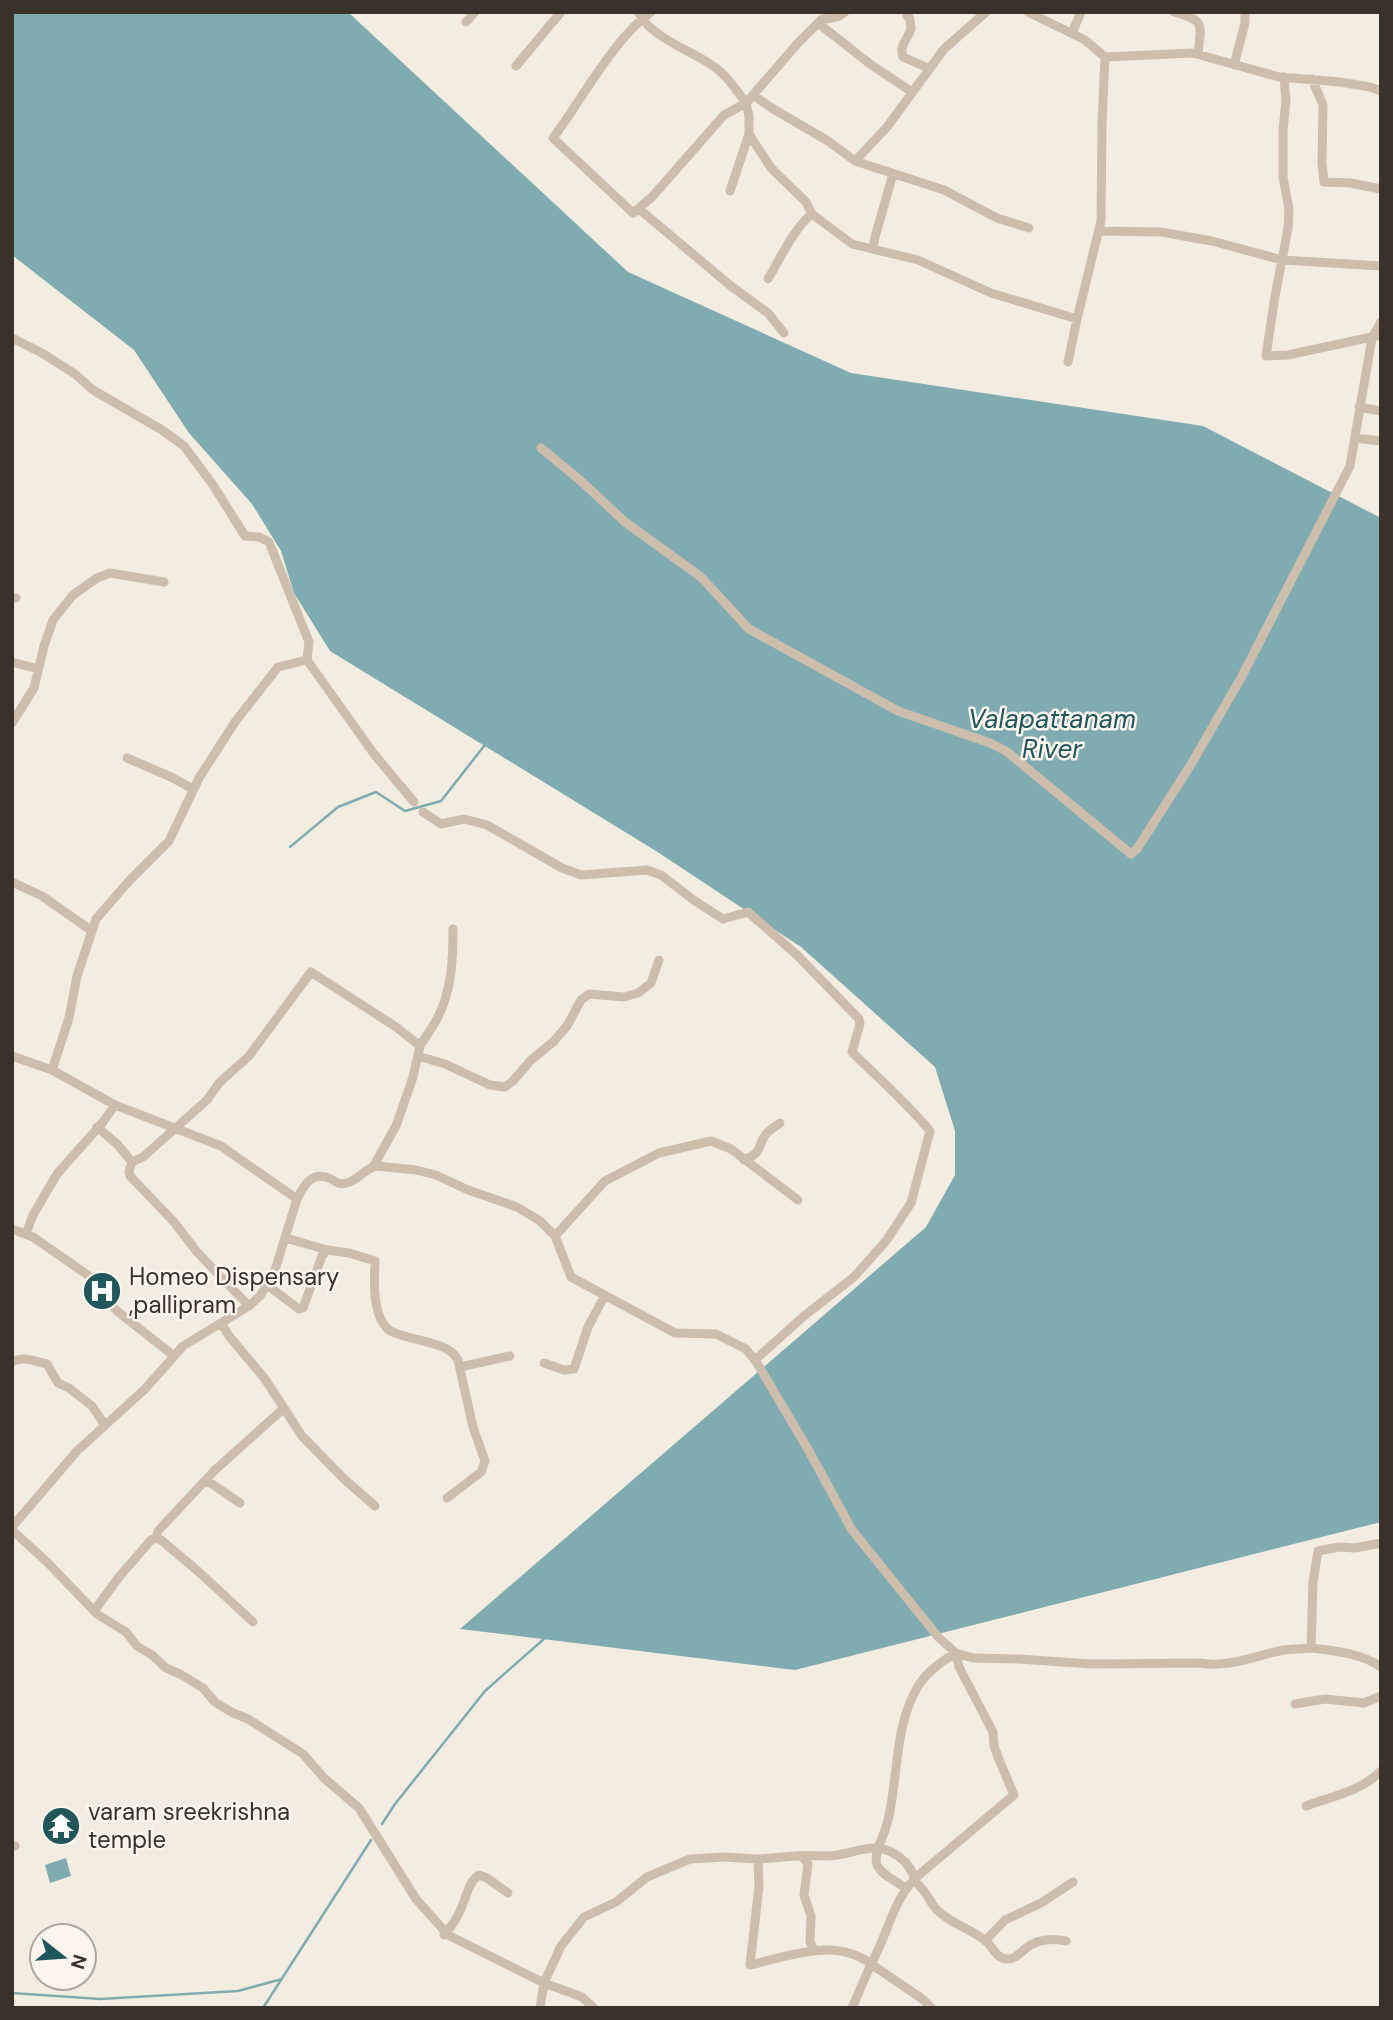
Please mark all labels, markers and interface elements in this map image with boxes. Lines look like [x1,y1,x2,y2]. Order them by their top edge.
water label: Valapattanam River [968,702,1136,766]
place label: Homeo Dispensary ,pallipram [129,1261,339,1320]
hospital icon: Homeo Dispensary ,pallipram [81,1270,123,1312]
place label: varam sreekrishna temple [88,1796,290,1855]
temple icon: varam sreekrishna temple [40,1805,82,1847]
north arrow [28,1922,98,1992]
text: N [65,1952,93,1972]

